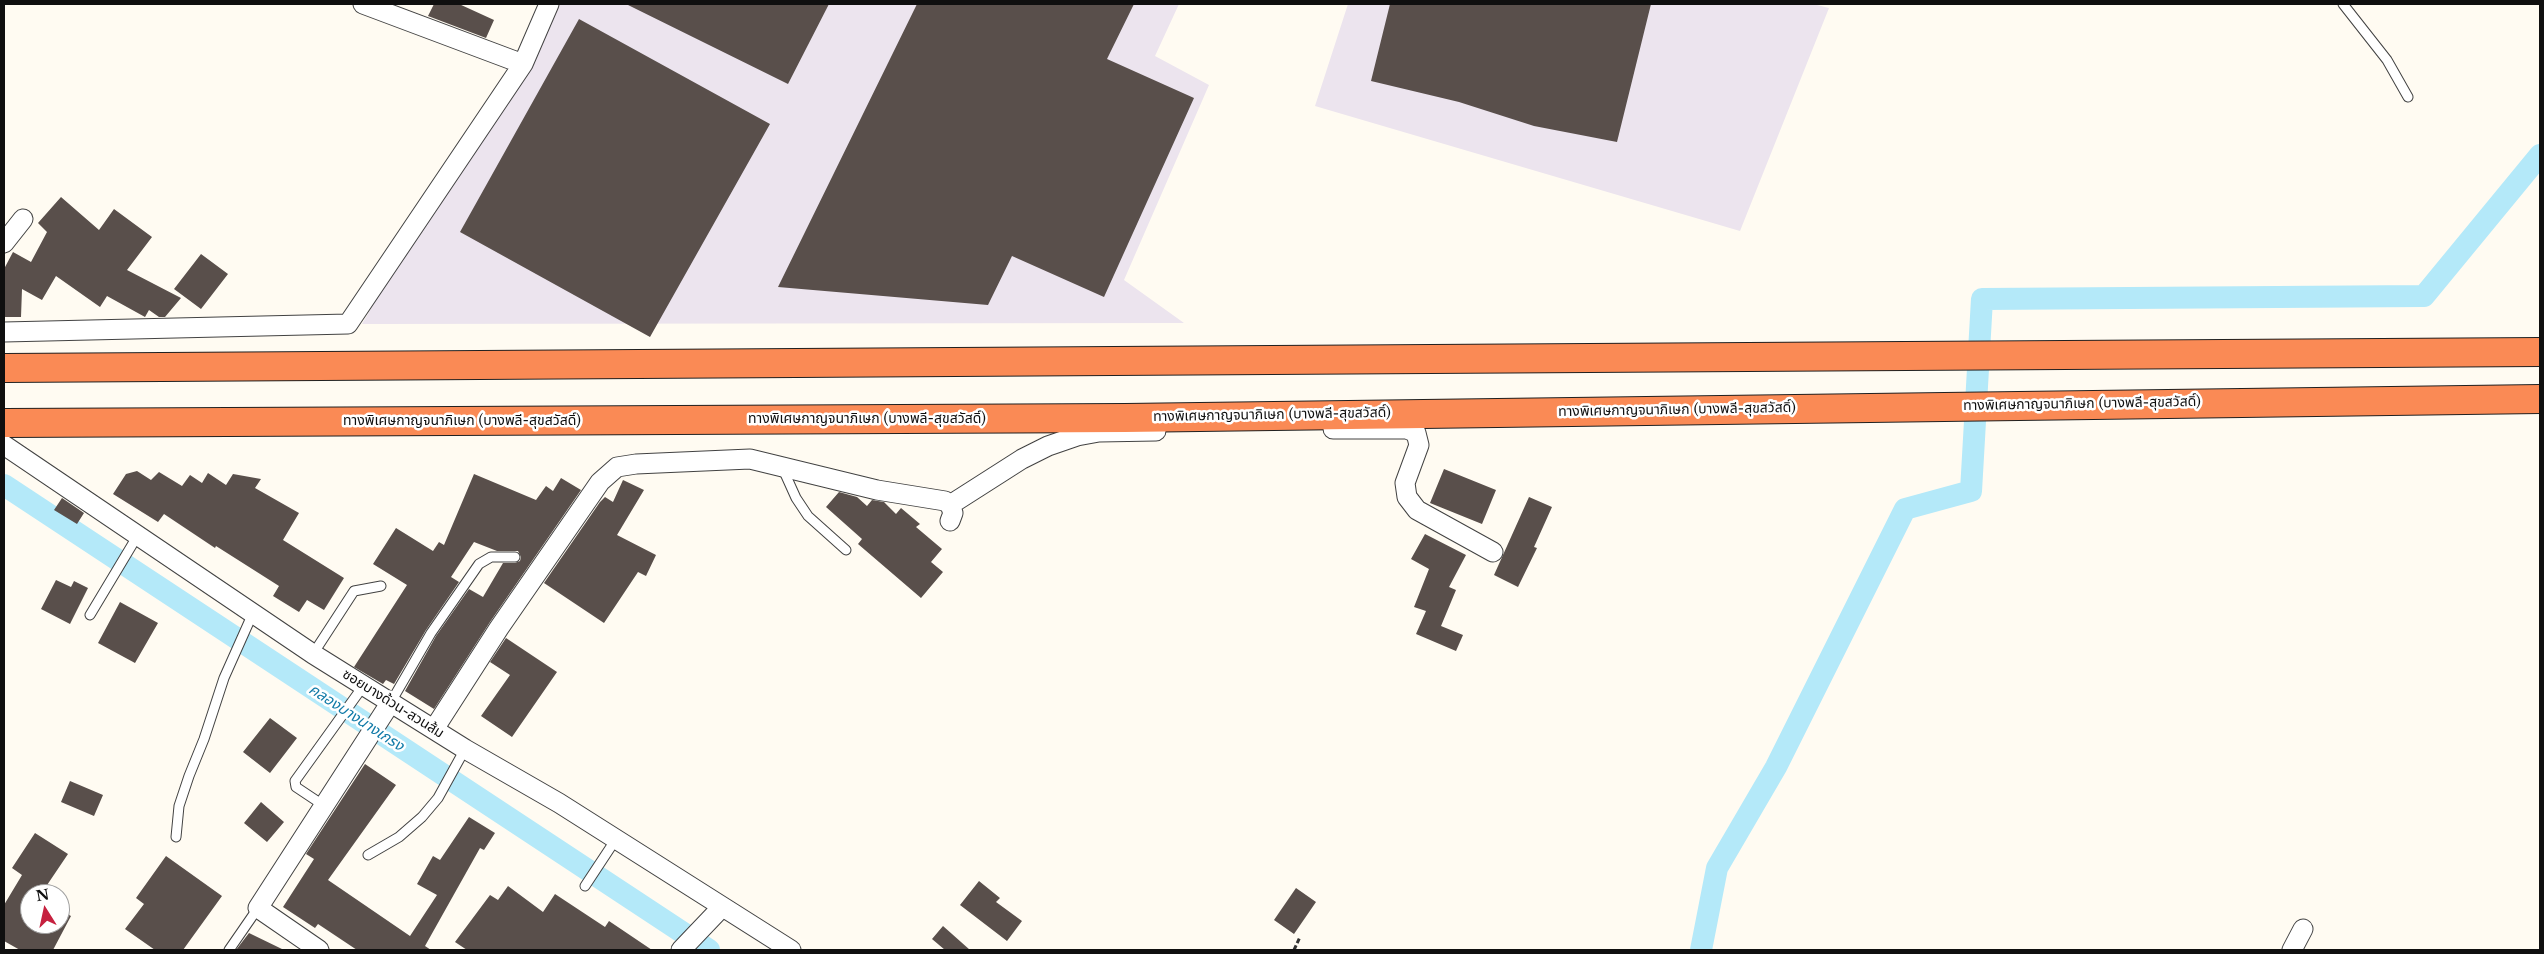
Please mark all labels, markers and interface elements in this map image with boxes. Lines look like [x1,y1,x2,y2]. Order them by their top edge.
street label: ทางพิเศษกาญจนาภิเษก (บางพลี-สุขสวัสดิ์) [1963,394,2201,414]
street label: ทางพิเศษกาญจนาภิเษก (บางพลี-สุขสวัสดิ์) [1558,400,1796,420]
street label: ทางพิเศษกาญจนาภิเษก (บางพลี-สุขสวัสดิ์) [1153,405,1391,425]
street label: ทางพิเศษกาญจนาภิเษก (บางพลี-สุขสวัสดิ์) [748,411,986,427]
street label: ทางพิเศษกาญจนาภิเษก (บางพลี-สุขสวัสดิ์) [343,413,581,429]
street label: ซอยบางด้วน-สวนส้ม [339,666,447,742]
water label: คลองบางนางเกรง [305,681,407,755]
north arrow [20,884,70,934]
text: N [35,885,51,905]

